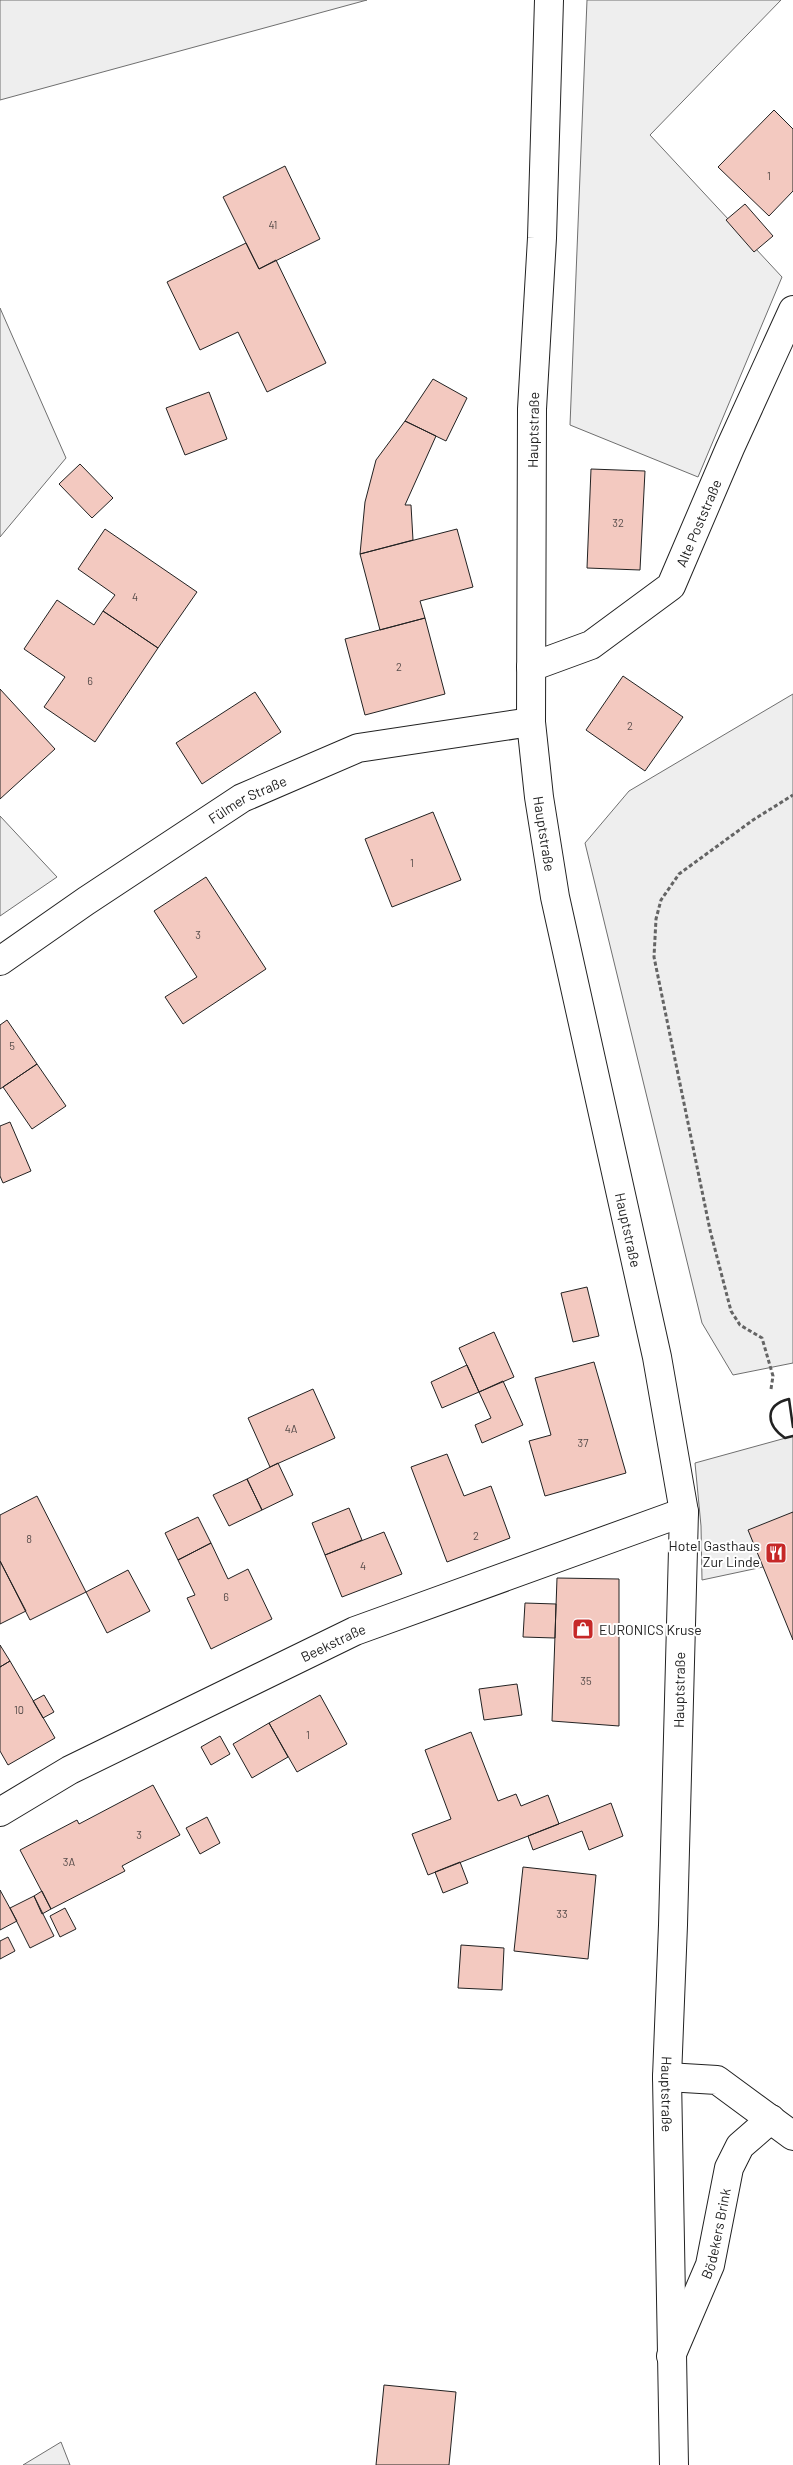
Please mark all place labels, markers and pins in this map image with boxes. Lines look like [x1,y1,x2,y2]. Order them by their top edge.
place label: Hotel Gasthaus Zur Linde [669,1537,760,1570]
restaurant icon: Hotel Gasthaus Zur Linde [764,1541,788,1565]
shop icon: EURONICS Kruse [571,1617,595,1641]
place label: EURONICS Kruse [599,1621,702,1638]

